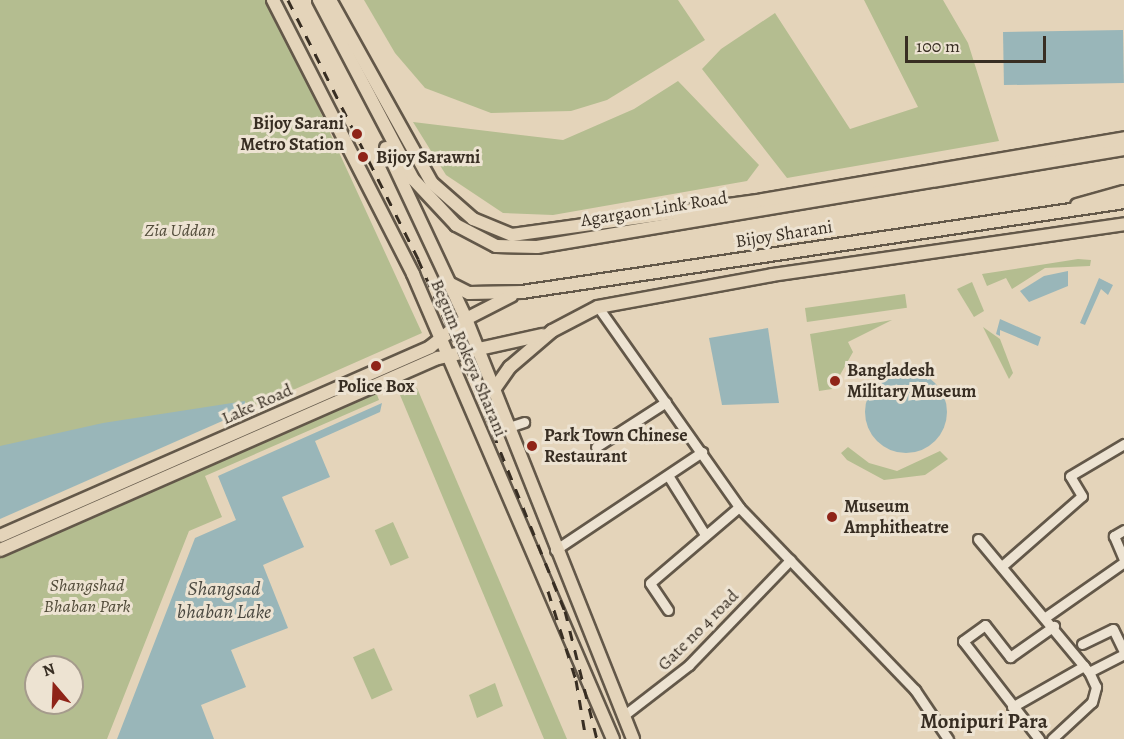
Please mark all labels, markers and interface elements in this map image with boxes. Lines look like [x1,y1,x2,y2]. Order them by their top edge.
scale bar [908,24,1049,62]
text: 100 m [916,34,960,58]
place label: Bijoy Sarani Metro Station [240,113,344,156]
marker: Bijoy Sarani Metro Station [348,125,366,143]
place label: Bijoy Sarawni [376,146,480,168]
marker: Bijoy Sarawni [354,148,372,166]
street label: Agargaon Link Road [579,187,729,231]
street label: Bijoy Sharani [734,216,834,252]
park label: Zia Uddan [144,219,216,241]
street label: Begum Rokeya Sharani [426,276,512,440]
marker: Police Box [369,359,383,373]
place label: Bangladesh Military Museum [847,360,976,403]
marker: Bangladesh Military Museum [828,374,842,388]
place label: Police Box [337,375,415,397]
street label: Lake Road [218,379,296,429]
place label: Park Town Chinese Restaurant [544,425,688,468]
marker: Park Town Chinese Restaurant [525,439,539,453]
place label: Museum Amphitheatre [844,496,949,538]
marker: Museum Amphitheatre [825,510,839,524]
park label: Shangshad Bhaban Park [43,575,131,618]
water label: Shangsad bhaban Lake [177,577,271,624]
street label: Gate no 4 road [653,585,743,675]
north arrow [24,655,84,715]
text: N [40,658,58,682]
district label: Monipuri Para [920,708,1048,734]

